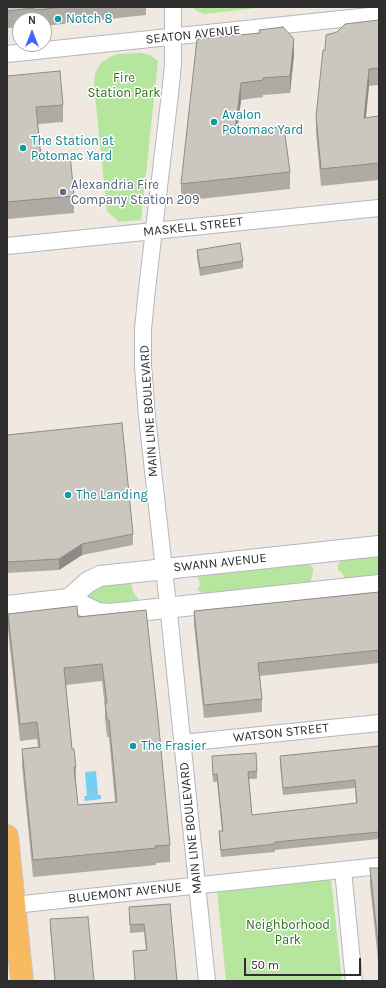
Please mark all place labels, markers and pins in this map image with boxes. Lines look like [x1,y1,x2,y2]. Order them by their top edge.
place label: Notch 8 [66,11,113,27]
marker: Notch 8 [53,14,63,24]
place label: Avalon Potomac Yard [222,107,303,138]
marker: Avalon Potomac Yard [209,117,219,127]
place label: The Station at Potomac Yard [31,133,114,164]
marker: The Station at Potomac Yard [18,143,28,153]
place label: Alexandria Fire Company Station 209 [71,177,199,208]
marker: Alexandria Fire Company Station 209 [58,187,68,197]
place label: The Landing [76,487,148,503]
marker: The Landing [63,490,73,500]
place label: The Frasier [141,738,206,754]
marker: The Frasier [128,741,138,751]

